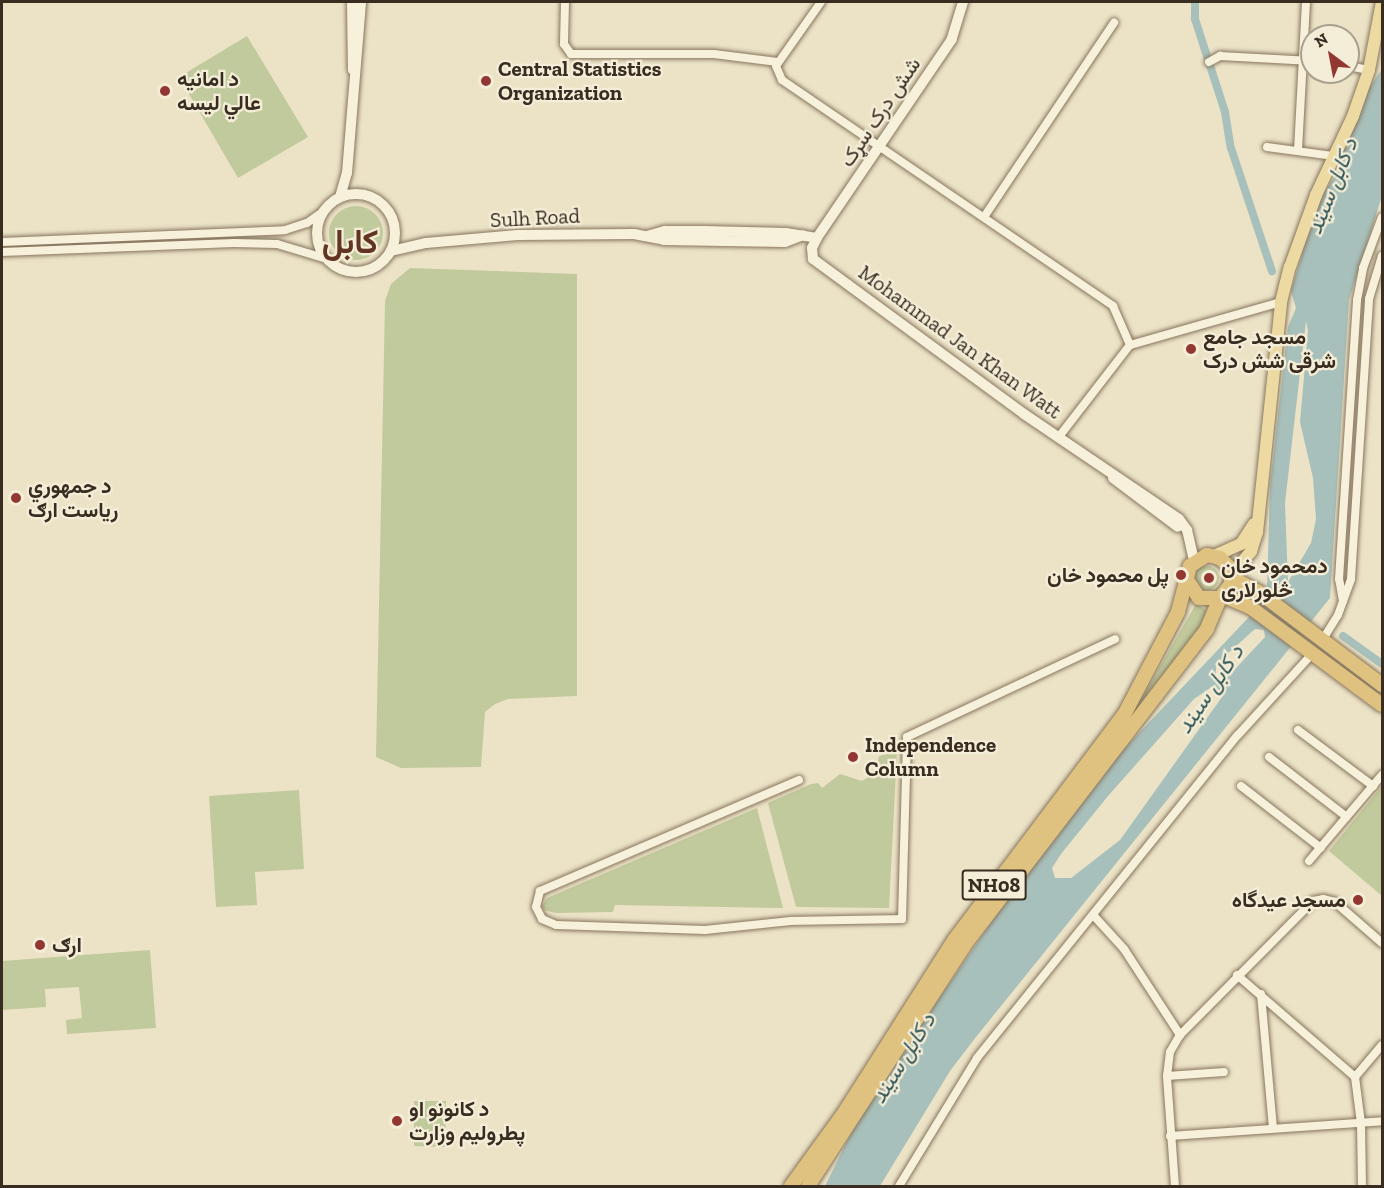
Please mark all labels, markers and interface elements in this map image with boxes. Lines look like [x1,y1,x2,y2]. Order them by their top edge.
north arrow [1300,24,1360,84]
text: N [1311,29,1331,51]
street label: شش درک سړک [834,52,926,172]
place label: Central Statistics Organization [498,56,661,106]
place label: د امانیه عالي لیسه [177,66,261,116]
marker: Central Statistics Organization [479,74,493,88]
marker: د امانیه عالي لیسه [158,84,172,98]
water label: د کابل سيند [1301,134,1363,238]
street label: Sulh Road [489,203,581,233]
district label: کابل [322,222,378,262]
street label: Mohammad Jan Khan Watt [853,260,1067,424]
place label: مسجد جامع شرقی شش درک [1203,324,1336,374]
marker: مسجد جامع شرقی شش درک [1184,342,1198,356]
place label: د جمهوري ریاست ارګ [28,473,118,523]
marker: د جمهوري ریاست ارګ [9,491,23,505]
place label: دمحمود خان څلورلاری [1221,553,1328,603]
place label: پل محمود خان [1047,562,1169,588]
marker: پل محمود خان [1174,568,1188,582]
marker: دمحمود خان څلورلاری [1202,571,1216,585]
water label: د کابل سيند [1171,640,1249,738]
place label: Independence Column [865,732,996,782]
marker: Independence Column [846,750,860,764]
road number: NH08 [961,868,1027,902]
place label: مسجد عیدگاه [1232,887,1346,913]
marker: مسجد عیدگاه [1351,893,1365,907]
place label: ارګ [52,932,82,958]
marker: ارګ [33,938,47,952]
water label: د کابل سيند [865,1008,941,1108]
place label: د کانونو او پطرولیم وزارت [409,1096,525,1146]
marker: د کانونو او پطرولیم وزارت [390,1114,404,1128]

